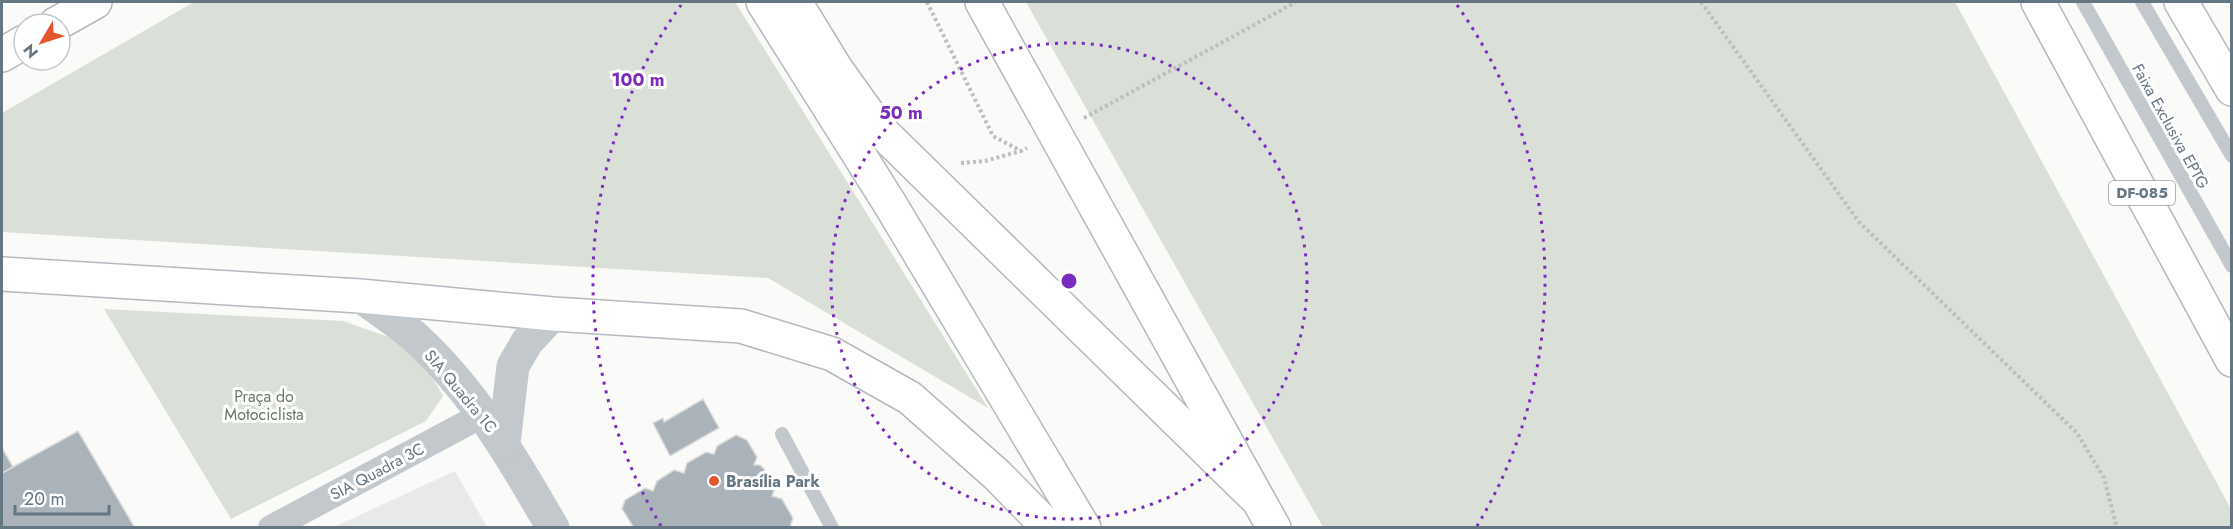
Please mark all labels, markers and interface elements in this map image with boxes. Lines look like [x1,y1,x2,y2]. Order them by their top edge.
north arrow [12,12,72,72]
text: N [18,39,44,63]
street label: Faixa Exclusiva EPTG [2127,59,2215,193]
text: 100 m [611,67,665,93]
text: 50 m [879,100,923,126]
road number: DF-085 [2109,181,2175,205]
centre of rings [1059,271,1079,291]
street label: SIA Quadra 1C [419,345,502,438]
park label: Praça do Motociclista [224,385,304,426]
street label: SIA Quadra 3C [326,437,428,506]
place label: Brasília Park [726,470,820,493]
marker: Brasília Park [707,474,721,488]
scale bar [15,478,110,516]
text: 20 m [24,486,64,512]

